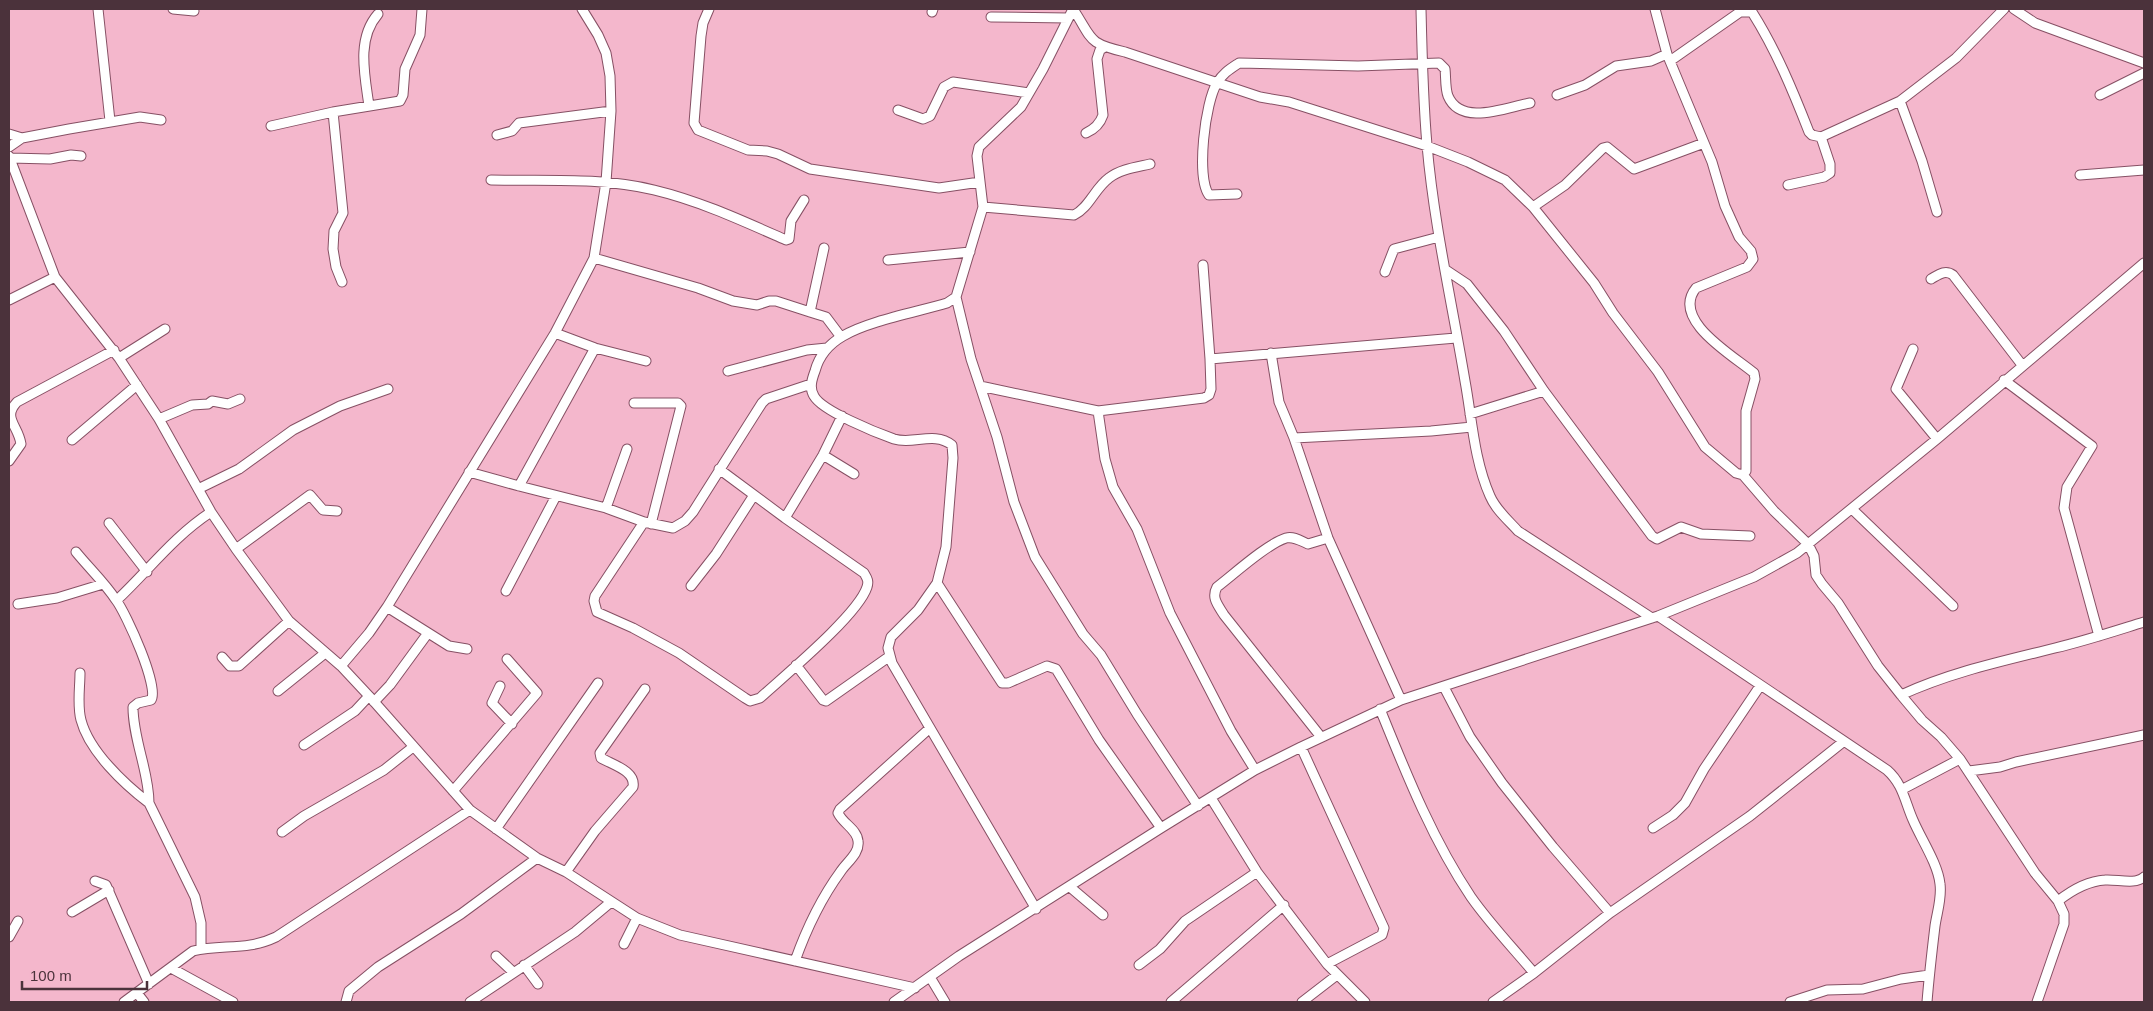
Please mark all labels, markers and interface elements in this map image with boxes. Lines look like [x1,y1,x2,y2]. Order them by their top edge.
scale bar [22,958,148,990]
text: 100 m [30,967,72,984]

